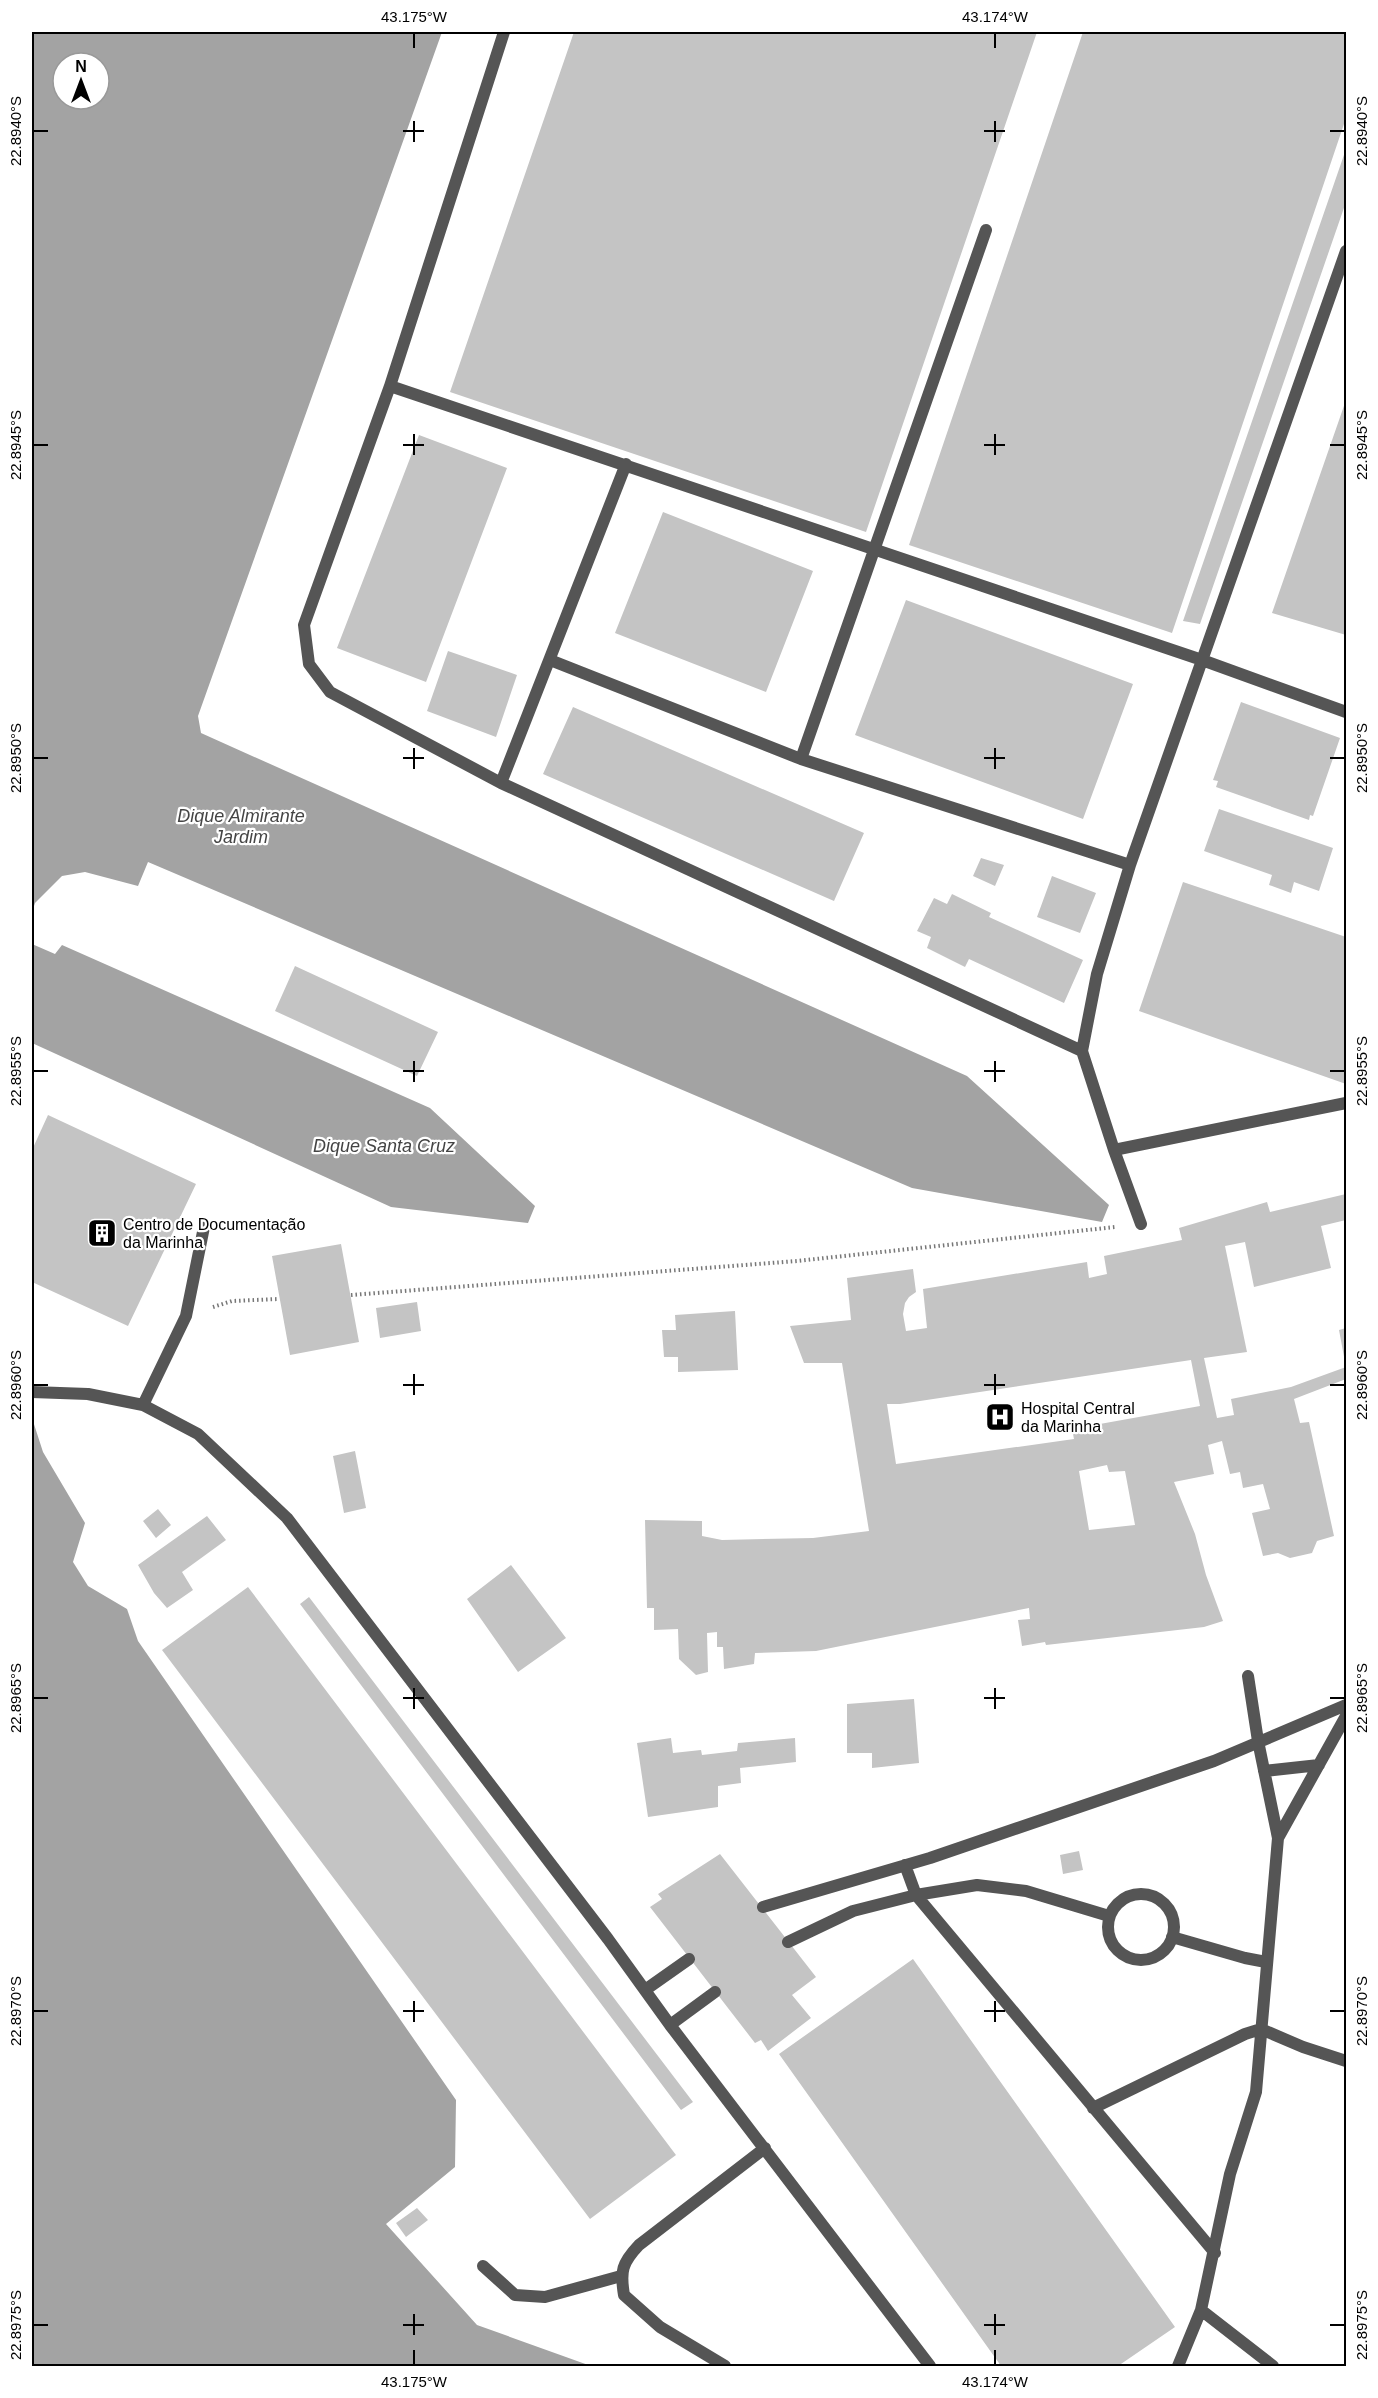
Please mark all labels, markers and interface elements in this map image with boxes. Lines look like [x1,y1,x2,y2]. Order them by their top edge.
text: 43.175°W [381,8,448,25]
text: 43.174°W [962,8,1029,25]
north arrow [51,51,111,111]
text: N [75,58,87,75]
text: 22.8940°S [7,96,24,166]
text: 22.8940°S [1353,96,1370,166]
text: 22.8945°S [7,410,24,480]
text: 22.8945°S [1353,410,1370,480]
text: 22.8950°S [7,723,24,793]
text: 22.8950°S [1353,723,1370,793]
water label: Dique Almirante Jardim [177,806,305,847]
text: 22.8955°S [7,1036,24,1106]
text: 22.8955°S [1353,1036,1370,1106]
water label: Dique Santa Cruz [313,1136,455,1156]
place label: Centro de Documentação da Marinha [123,1216,305,1251]
building icon: Centro de Documentação da Marinha [86,1217,118,1249]
text: 22.8960°S [7,1350,24,1420]
text: 22.8960°S [1353,1350,1370,1420]
place label: Hospital Central da Marinha [1021,1400,1135,1435]
hospital icon: Hospital Central da Marinha [984,1401,1016,1433]
text: 22.8965°S [7,1663,24,1733]
text: 22.8965°S [1353,1663,1370,1733]
text: 22.8970°S [7,1976,24,2046]
text: 22.8970°S [1353,1976,1370,2046]
text: 22.8975°S [7,2290,24,2360]
text: 22.8975°S [1353,2290,1370,2360]
text: 43.175°W [381,2373,448,2390]
text: 43.174°W [962,2373,1029,2390]

